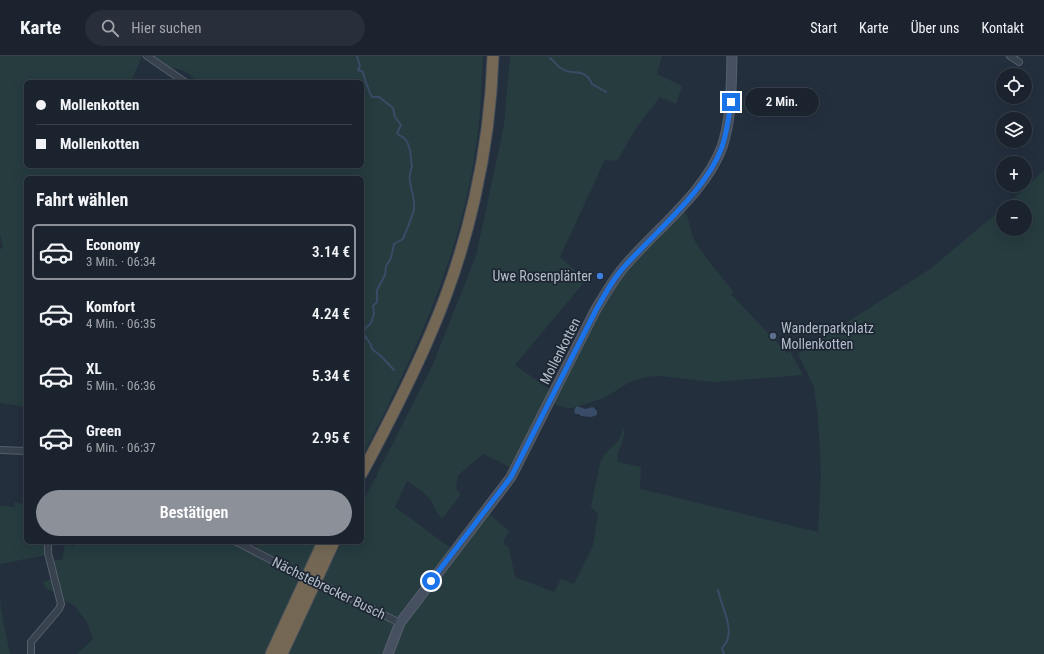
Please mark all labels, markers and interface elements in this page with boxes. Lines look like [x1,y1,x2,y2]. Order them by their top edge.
search box [85,10,365,46]
text: Karte [20,16,61,39]
icon: search [99,17,121,39]
text: Hier suchen [131,19,202,37]
text: Start [810,20,837,36]
text: Karte [859,20,889,36]
text: Über uns [911,20,959,36]
text: Kontakt [981,20,1024,36]
map controls [996,68,1032,236]
button: locate [996,68,1032,104]
callout: 2 Min. [745,88,819,116]
route end [722,93,740,111]
text: 2 Min. [766,94,798,109]
text: Mollenkotten [60,96,139,114]
button: layers [996,112,1032,148]
text: Mollenkotten [60,135,139,153]
button: + [996,156,1032,192]
text: Fahrt wählen [36,189,128,210]
button: − [996,200,1032,236]
icon: car [38,234,74,270]
text: Economy [86,236,140,254]
text: 3.14 € [312,243,350,261]
text: 3 Min. · 06:34 [86,254,156,269]
place label: Uwe Rosenplänter [493,268,592,284]
marker: Uwe Rosenplänter [595,271,605,281]
icon: car [38,296,74,332]
text: Komfort [86,298,135,316]
text: 4.24 € [312,305,350,323]
street label: Mollenkotten [536,315,584,387]
text: 4 Min. · 06:35 [86,316,156,331]
place label: Wanderparkplatz Mollenkotten [781,320,874,352]
marker: Wanderparkplatz Mollenkotten [768,331,778,341]
icon: car [38,358,74,394]
text: XL [86,360,102,378]
text: 5.34 € [312,367,350,385]
text: 5 Min. · 06:36 [86,378,156,393]
icon: car [38,420,74,456]
text: Green [86,422,121,440]
text: 2.95 € [312,429,350,447]
text: 6 Min. · 06:37 [86,440,156,455]
button: Bestätigen [36,490,352,536]
street label: Nächstebrecker Busch [270,554,388,622]
route start [422,572,440,590]

